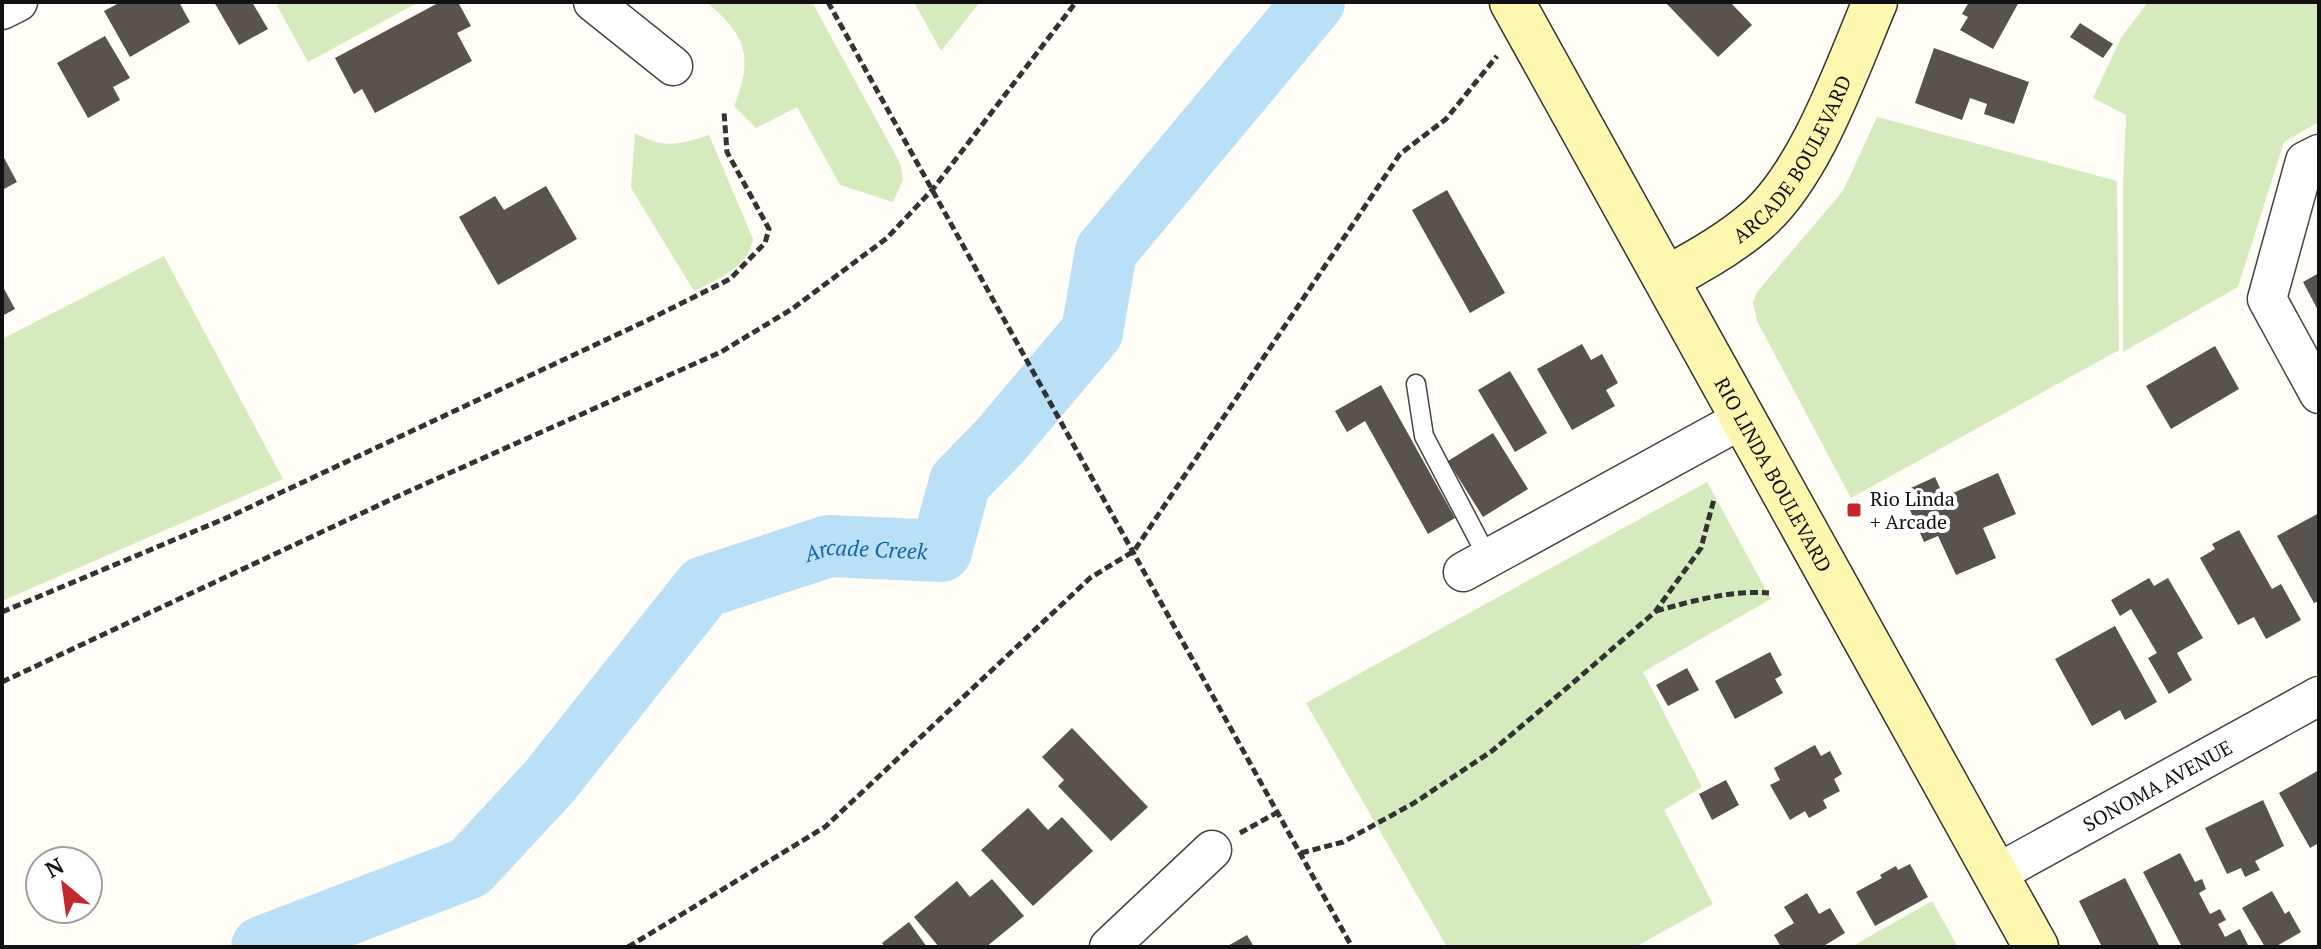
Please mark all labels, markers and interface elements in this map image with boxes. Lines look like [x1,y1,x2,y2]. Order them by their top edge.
street label: ARCADE BOULEVARD [1727,71,1857,249]
street label: RIO LINDA BOULEVARD [1709,372,1839,576]
place label: Rio Linda + Arcade [1870,485,1955,535]
marker: Rio Linda + Arcade [1845,501,1863,519]
water label: Arcade Creek [798,531,928,568]
street label: SONOMA AVENUE [2078,733,2237,837]
north arrow [24,845,104,925]
text: N [40,850,69,884]

